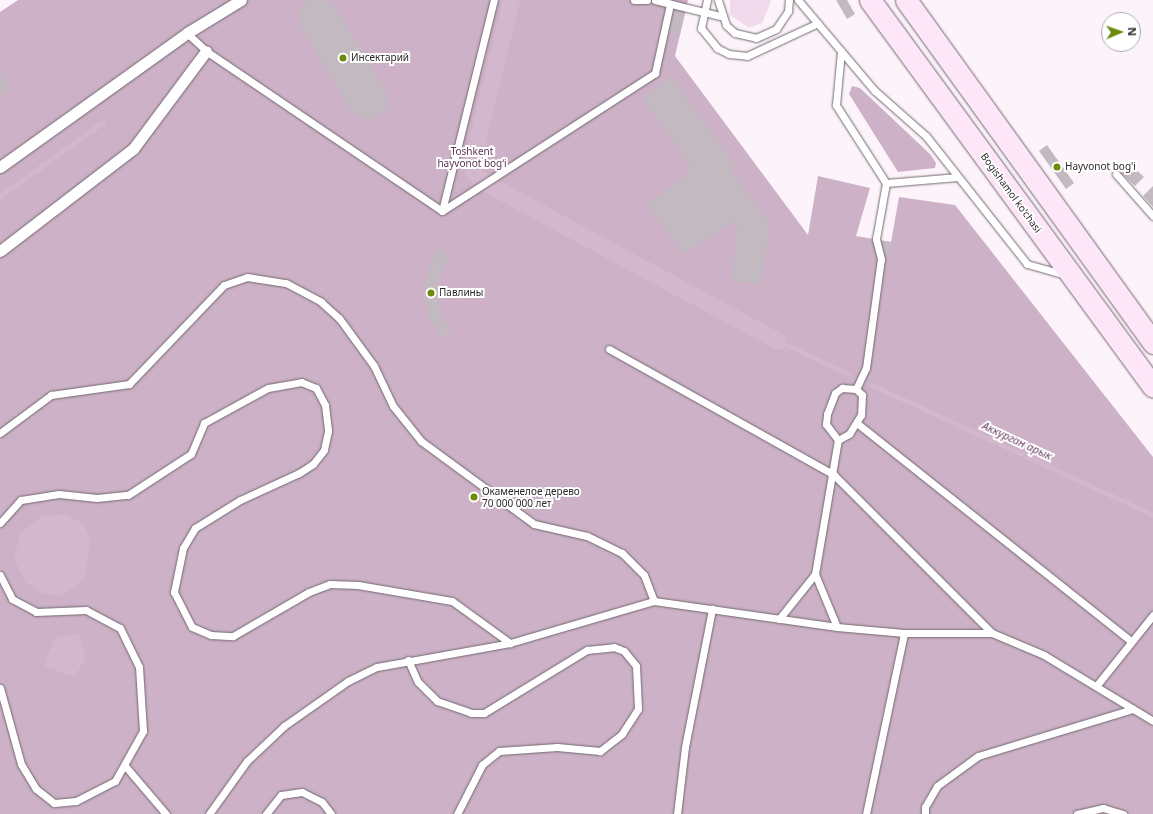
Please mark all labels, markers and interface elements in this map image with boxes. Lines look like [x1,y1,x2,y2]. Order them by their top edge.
north arrow [1101,12,1141,52]
text: N [1125,27,1140,36]
place label: Инсектарий [351,52,409,64]
marker: Инсектарий [338,53,348,63]
park label: Toshkent hayvonot bogʻi [437,145,507,168]
street label: Bogishamol ko'chasi [978,151,1044,235]
place label: Hayvonot bog'i [1065,161,1136,173]
marker: Hayvonot bog'i [1052,162,1062,172]
place label: Павлины [439,287,483,299]
marker: Павлины [426,288,436,298]
water label: Аккурган арык [980,419,1054,463]
place label: Окаменелое дерево 70 000 000 лет [482,485,580,508]
marker: Окаменелое дерево 70 000 000 лет [469,492,479,502]

